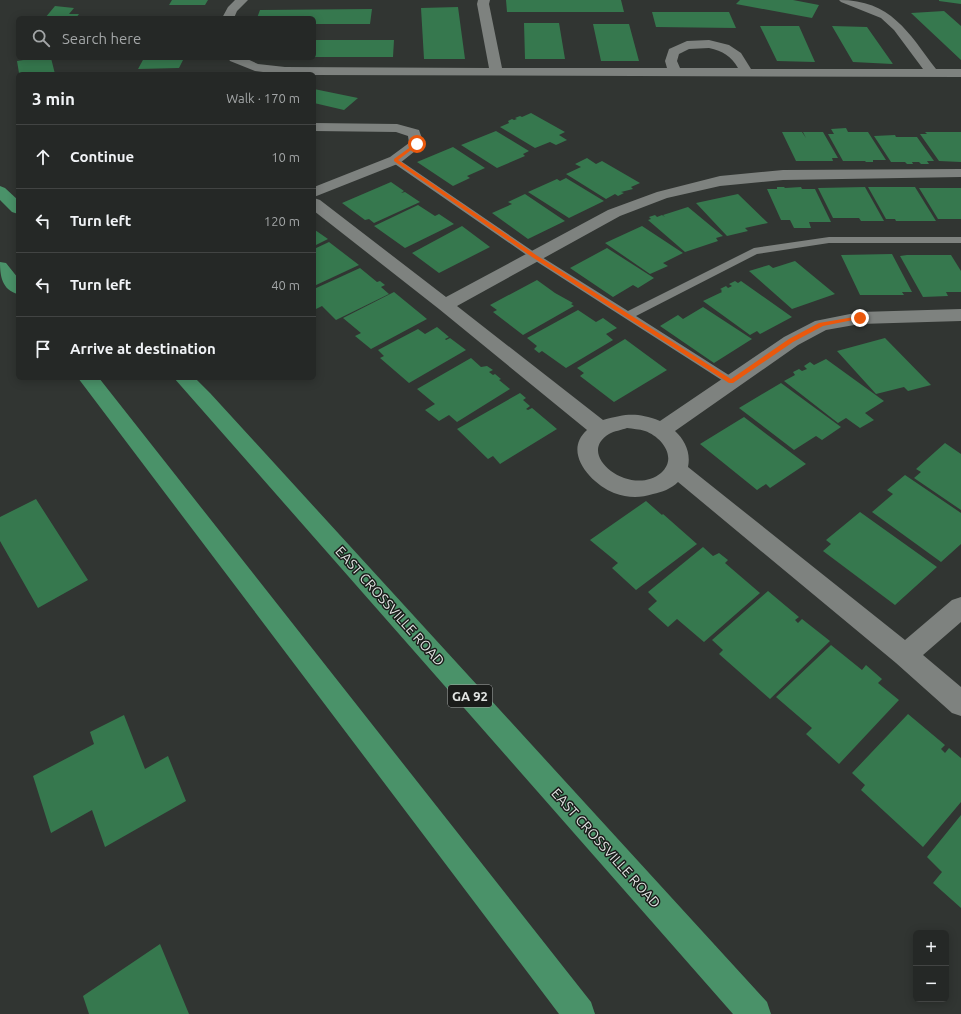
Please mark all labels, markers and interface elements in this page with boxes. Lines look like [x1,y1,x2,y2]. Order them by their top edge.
search box [16,16,316,60]
icon: search [30,27,52,49]
text: Search here [62,30,141,47]
text: 3 min [32,89,75,108]
text: Walk · 170 m [226,91,300,105]
route start [408,135,426,153]
icon: ahead [32,146,54,168]
text: Continue [70,148,134,165]
text: 10 m [271,150,300,164]
icon: left [32,210,54,232]
text: Turn left [70,212,131,229]
text: 120 m [264,214,300,228]
icon: left [32,274,54,296]
text: Turn left [70,276,131,293]
text: 40 m [271,278,300,292]
route end [851,309,869,327]
icon: arrive [32,338,54,360]
text: Arrive at destination [70,340,216,357]
street label: EAST CROSSVILLE ROAD [332,543,448,669]
road number: GA 92 [448,685,492,707]
street label: EAST CROSSVILLE ROAD [548,785,664,911]
map controls [913,930,949,1002]
button: + [913,930,949,966]
button: − [913,966,949,1002]

